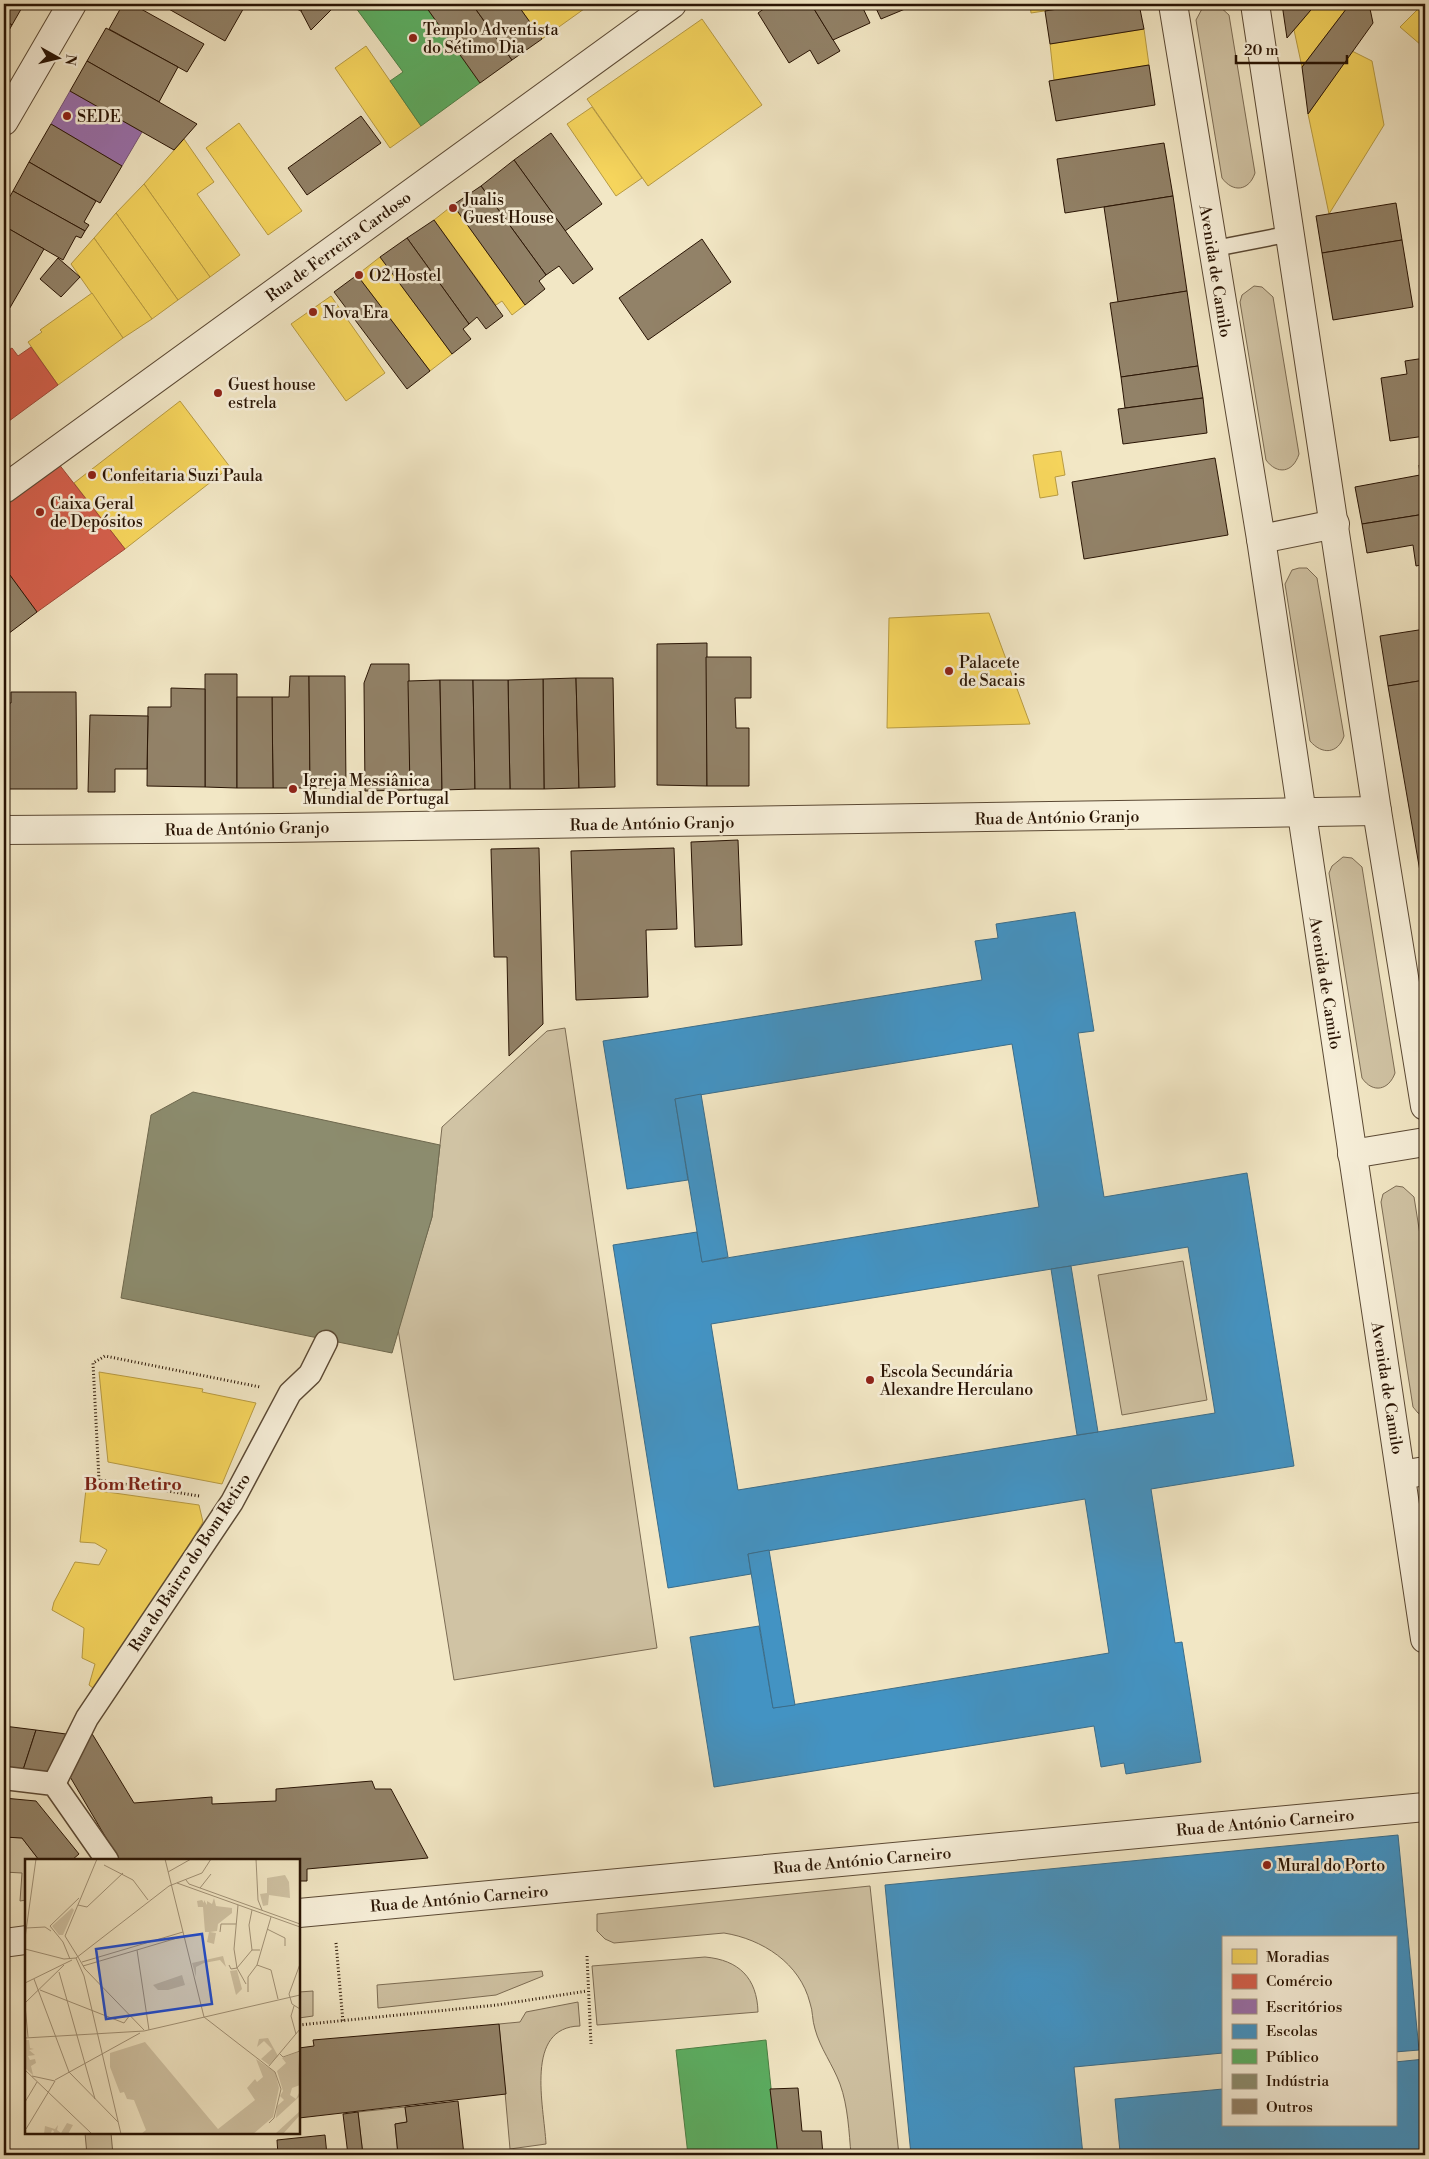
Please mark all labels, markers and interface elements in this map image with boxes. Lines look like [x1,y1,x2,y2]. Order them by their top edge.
place label: Templo Adventista do Sétimo Dia [423,20,559,58]
north arrow [32,32,82,82]
marker: Templo Adventista do Sétimo Dia [407,32,419,44]
scale bar [1236,32,1348,64]
text: 20 m [1244,41,1279,60]
text: N [60,53,80,66]
place label: SEDE [77,107,121,127]
marker: SEDE [61,110,73,122]
street label: Rua de Ferreira Cardoso [262,187,415,306]
place label: Jualis Guest House [462,190,554,228]
marker: Jualis Guest House [447,202,459,214]
street label: Avenida de Camilo [1195,202,1235,339]
place label: O2 Hostel [369,266,441,286]
marker: O2 Hostel [353,269,365,281]
place label: Nova Era [323,303,390,323]
marker: Nova Era [307,306,319,318]
place label: Guest house estrela [228,375,316,413]
marker: Guest house estrela [212,387,224,399]
place label: Confeitaria Suzi Paula [102,466,264,486]
marker: Confeitaria Suzi Paula [86,469,98,481]
place label: Caixa Geral de Depósitos [50,494,143,532]
marker: Caixa Geral de Depósitos [34,506,46,518]
place label: Palacete de Sacais [959,653,1025,691]
marker: Palacete de Sacais [943,665,955,677]
place label: Igreja Messiânica Mundial de Portugal [303,771,449,809]
marker: Igreja Messiânica Mundial de Portugal [287,783,299,795]
street label: Rua de António Granjo [975,807,1140,829]
street label: Rua de António Granjo [570,813,735,835]
street label: Rua de António Granjo [165,818,330,840]
street label: Avenida de Camilo [1305,914,1345,1051]
street label: Avenida de Camilo [1367,1319,1407,1456]
place label: Escola Secundária Alexandre Herculano [879,1362,1033,1400]
marker: Escola Secundária Alexandre Herculano [864,1374,876,1386]
street label: Rua do Bairro do Bom Retiro [125,1470,255,1655]
district label: Bom Retiro [84,1473,182,1496]
street label: Rua de António Carneiro [1175,1805,1355,1841]
street label: Rua de António Carneiro [772,1843,952,1879]
place label: Mural do Porto [1277,1856,1385,1876]
inset map [25,1859,300,2134]
marker: Mural do Porto [1261,1859,1273,1871]
street label: Rua de António Carneiro [369,1881,549,1917]
legend [1222,1936,1396,2126]
text: Moradias [1266,1948,1329,1967]
text: Comércio [1266,1972,1333,1991]
text: Escritórios [1266,1998,1342,2017]
text: Escolas [1266,2022,1318,2041]
text: Público [1266,2048,1319,2067]
text: Indústria [1266,2072,1329,2091]
text: Outros [1266,2098,1313,2117]

